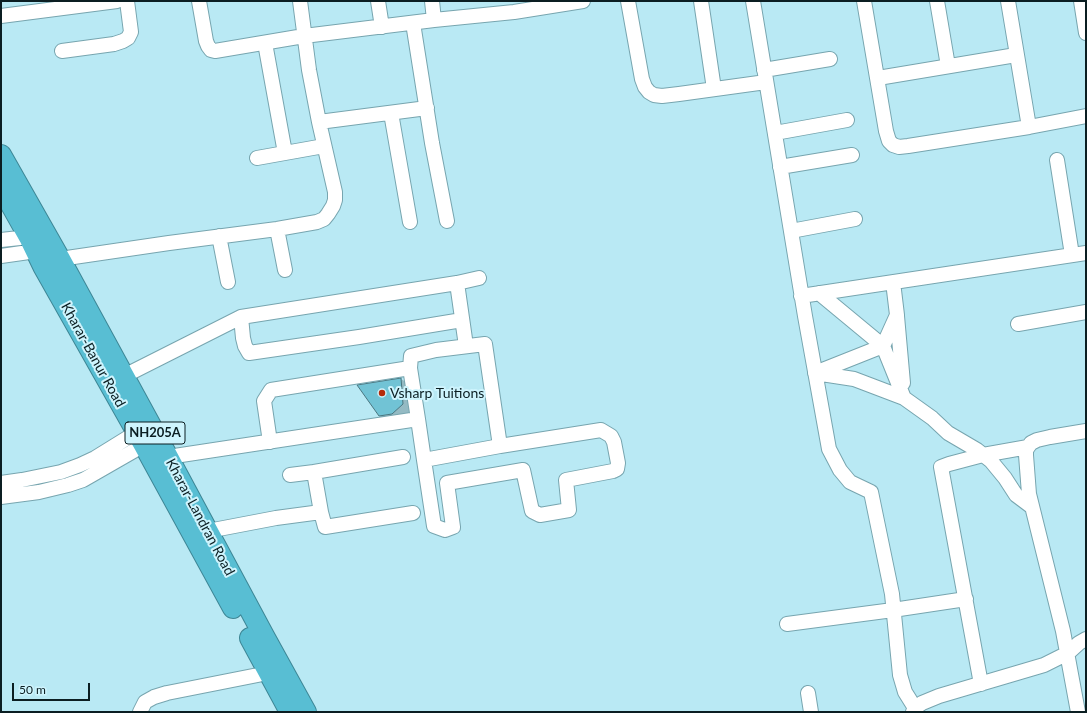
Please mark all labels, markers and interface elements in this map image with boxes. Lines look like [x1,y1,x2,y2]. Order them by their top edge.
street label: Kharar-Banur Road [57,300,129,410]
place label: Vsharp Tuitions [390,385,484,401]
marker: Vsharp Tuitions [377,388,387,398]
road number: NH205A [125,422,185,444]
street label: Kharar-Landran Road [162,456,238,578]
scale bar [14,675,92,701]
text: 50 m [19,682,46,697]

